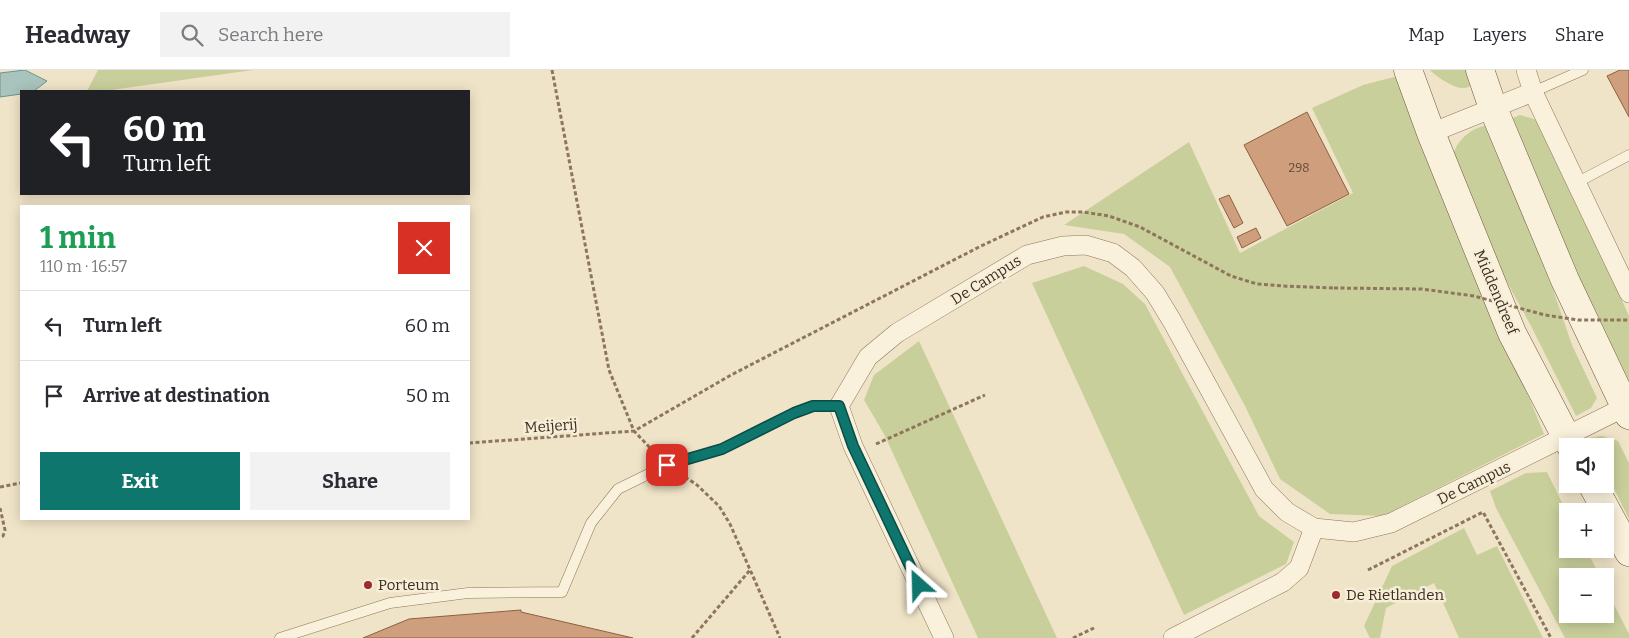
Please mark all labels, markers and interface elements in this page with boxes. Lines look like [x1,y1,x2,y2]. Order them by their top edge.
search box [160,12,510,57]
text: Headway [25,21,130,49]
icon: search [178,21,206,49]
text: Search here [218,23,324,46]
text: Map [1408,24,1444,46]
text: Layers [1472,24,1527,46]
text: Share [1555,24,1604,46]
text: 60 m [123,108,206,150]
icon: left [40,110,105,175]
text: Turn left [123,150,211,177]
house number: 298 [1289,161,1309,175]
text: 1 min [40,220,116,256]
button: close [398,222,450,274]
street label: Middendreef [1470,247,1523,339]
street label: De Campus [948,251,1024,309]
text: 110 m · 16:57 [40,257,127,276]
icon: left [40,312,68,340]
text: Turn left [83,314,162,337]
text: 60 m [405,314,450,337]
icon: arrive [40,382,68,410]
text: Arrive at destination [83,384,270,407]
text: 50 m [406,384,450,407]
street label: Meijerij [524,415,578,437]
map controls [1559,438,1614,623]
button: sound [1559,438,1614,493]
pin [646,444,688,486]
icon: arrive [653,451,681,479]
button: Exit [40,452,240,510]
button: Share [250,452,450,510]
street label: De Campus [1434,458,1514,508]
button: + [1559,503,1614,558]
position arrow [892,558,944,610]
button: − [1559,568,1614,623]
place label: Porteum [378,576,440,594]
marker: Porteum [362,579,374,591]
place label: De Rietlanden [1346,586,1444,604]
marker: De Rietlanden [1330,589,1342,601]

